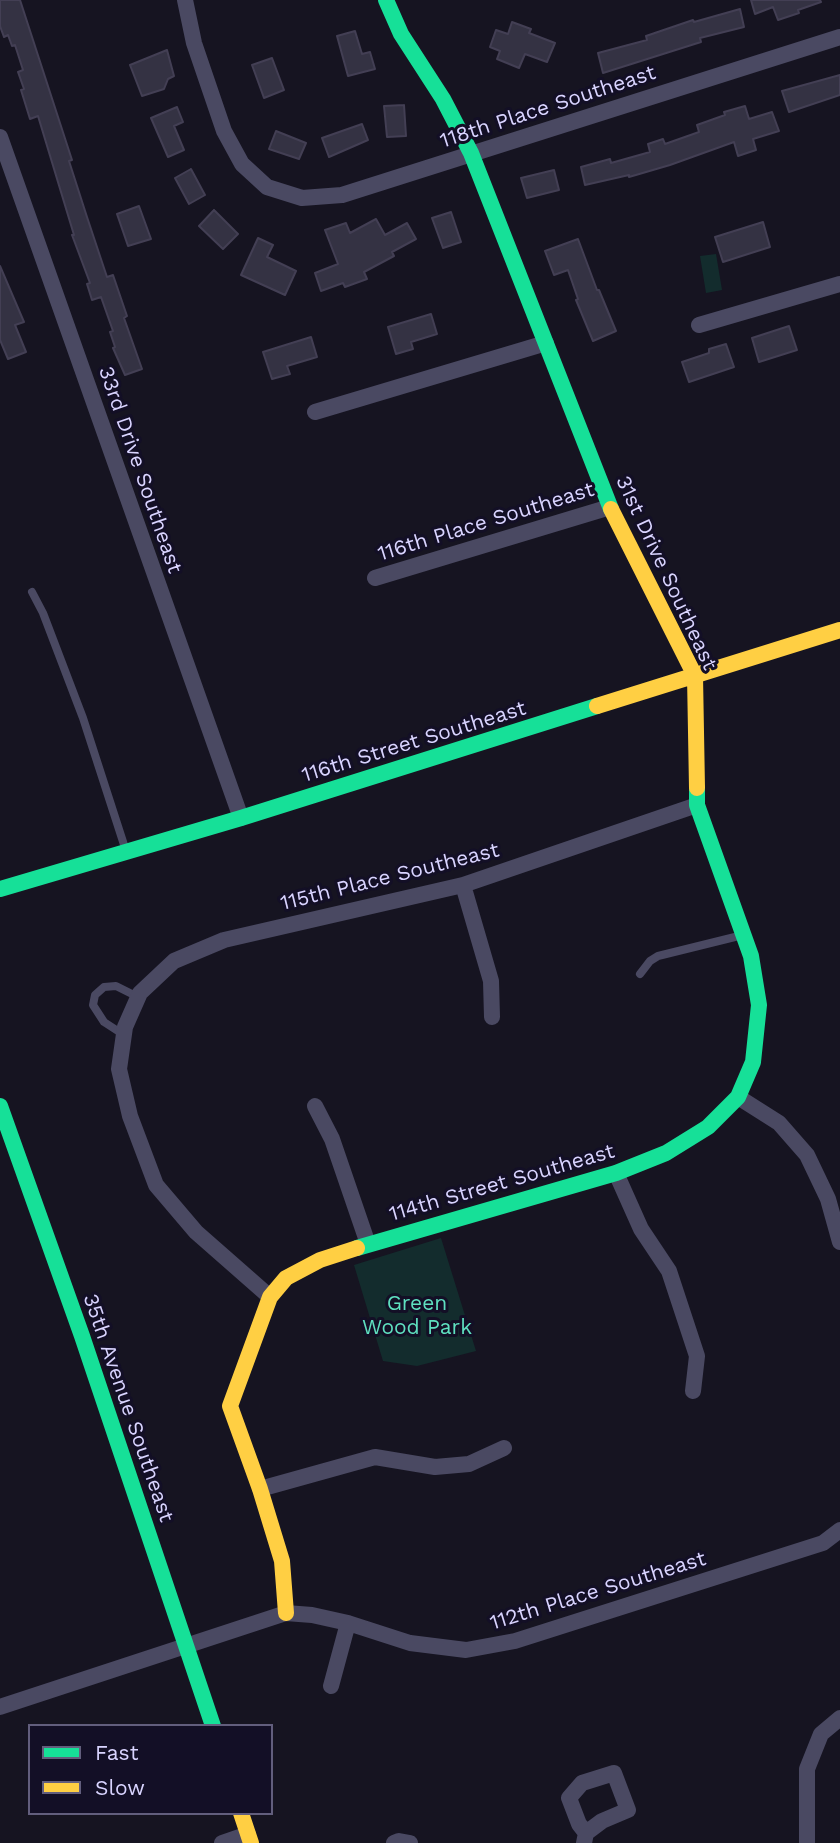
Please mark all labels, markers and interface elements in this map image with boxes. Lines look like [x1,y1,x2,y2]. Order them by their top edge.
street label: 118th Place Southeast [437,60,659,154]
street label: 33rd Drive Southeast [93,363,187,577]
street label: 31st Drive Southeast [610,472,722,674]
street label: 116th Place Southeast [375,477,597,567]
street label: 116th Street Southeast [299,696,529,788]
street label: 115th Place Southeast [278,838,502,916]
street label: 114th Street Southeast [386,1139,618,1227]
street label: 35th Avenue Southeast [77,1291,179,1525]
park label: Green Wood Park [362,1291,472,1341]
street label: 112th Place Southeast [487,1546,709,1636]
legend [28,1724,273,1815]
text: Fast [95,1740,139,1765]
text: Slow [95,1775,145,1800]

